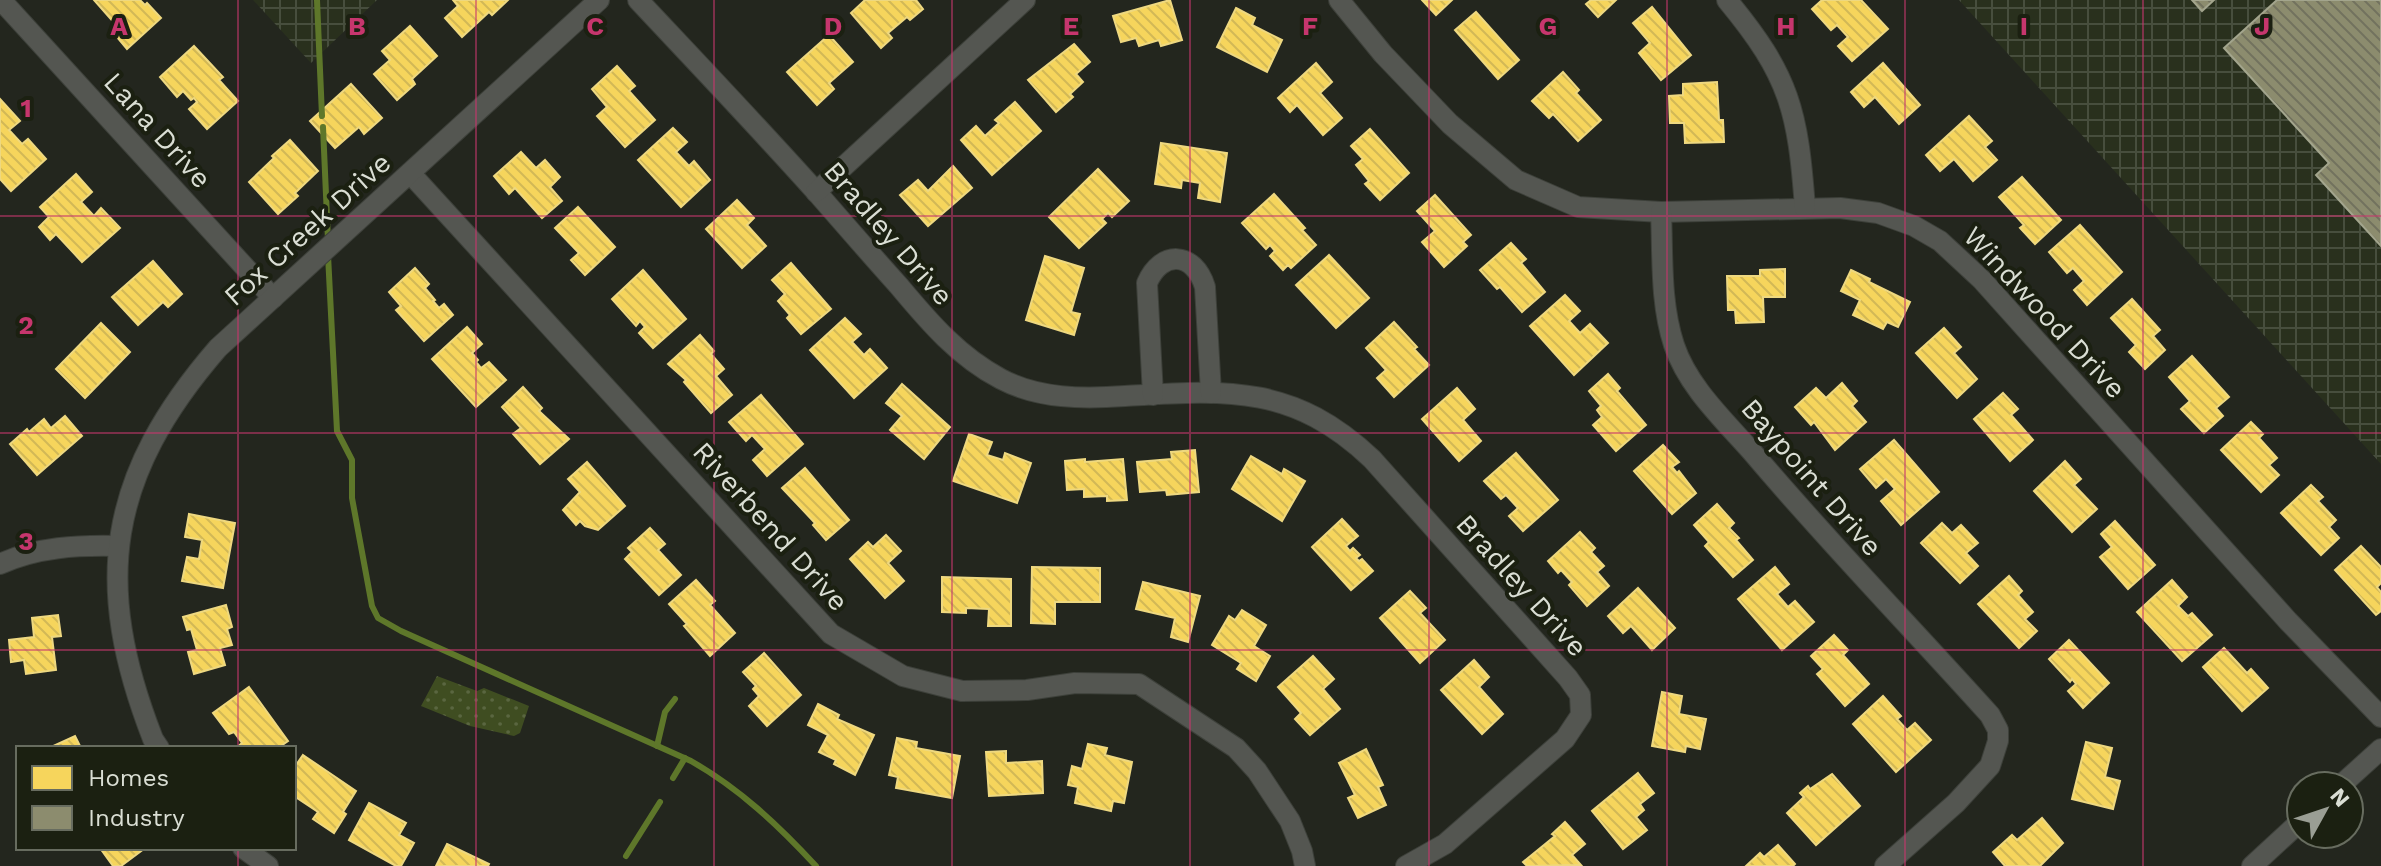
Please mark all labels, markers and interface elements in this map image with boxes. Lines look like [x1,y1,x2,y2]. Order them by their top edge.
text: A [110,11,128,41]
text: B [348,11,366,41]
text: C [586,11,604,41]
text: D [824,11,842,41]
text: E [1063,11,1079,41]
text: F [1302,11,1318,41]
text: G [1539,11,1557,41]
text: H [1776,11,1796,41]
text: I [2020,11,2028,41]
text: J [2254,11,2270,41]
street label: Lana Drive [97,66,218,195]
text: 1 [20,93,32,123]
street label: Fox Creek Drive [217,146,397,313]
street label: Bradley Drive [817,155,960,312]
street label: Windwood Drive [1957,220,2133,405]
text: 2 [18,310,34,340]
street label: Baypoint Drive [1734,392,1889,563]
street label: Riverbend Drive [686,435,855,618]
street label: Bradley Drive [1449,508,1594,663]
text: 3 [18,526,34,556]
legend [16,746,296,850]
text: Homes [88,764,169,792]
north arrow [2285,770,2365,850]
text: N [2325,783,2355,812]
text: Industry [88,804,185,832]

